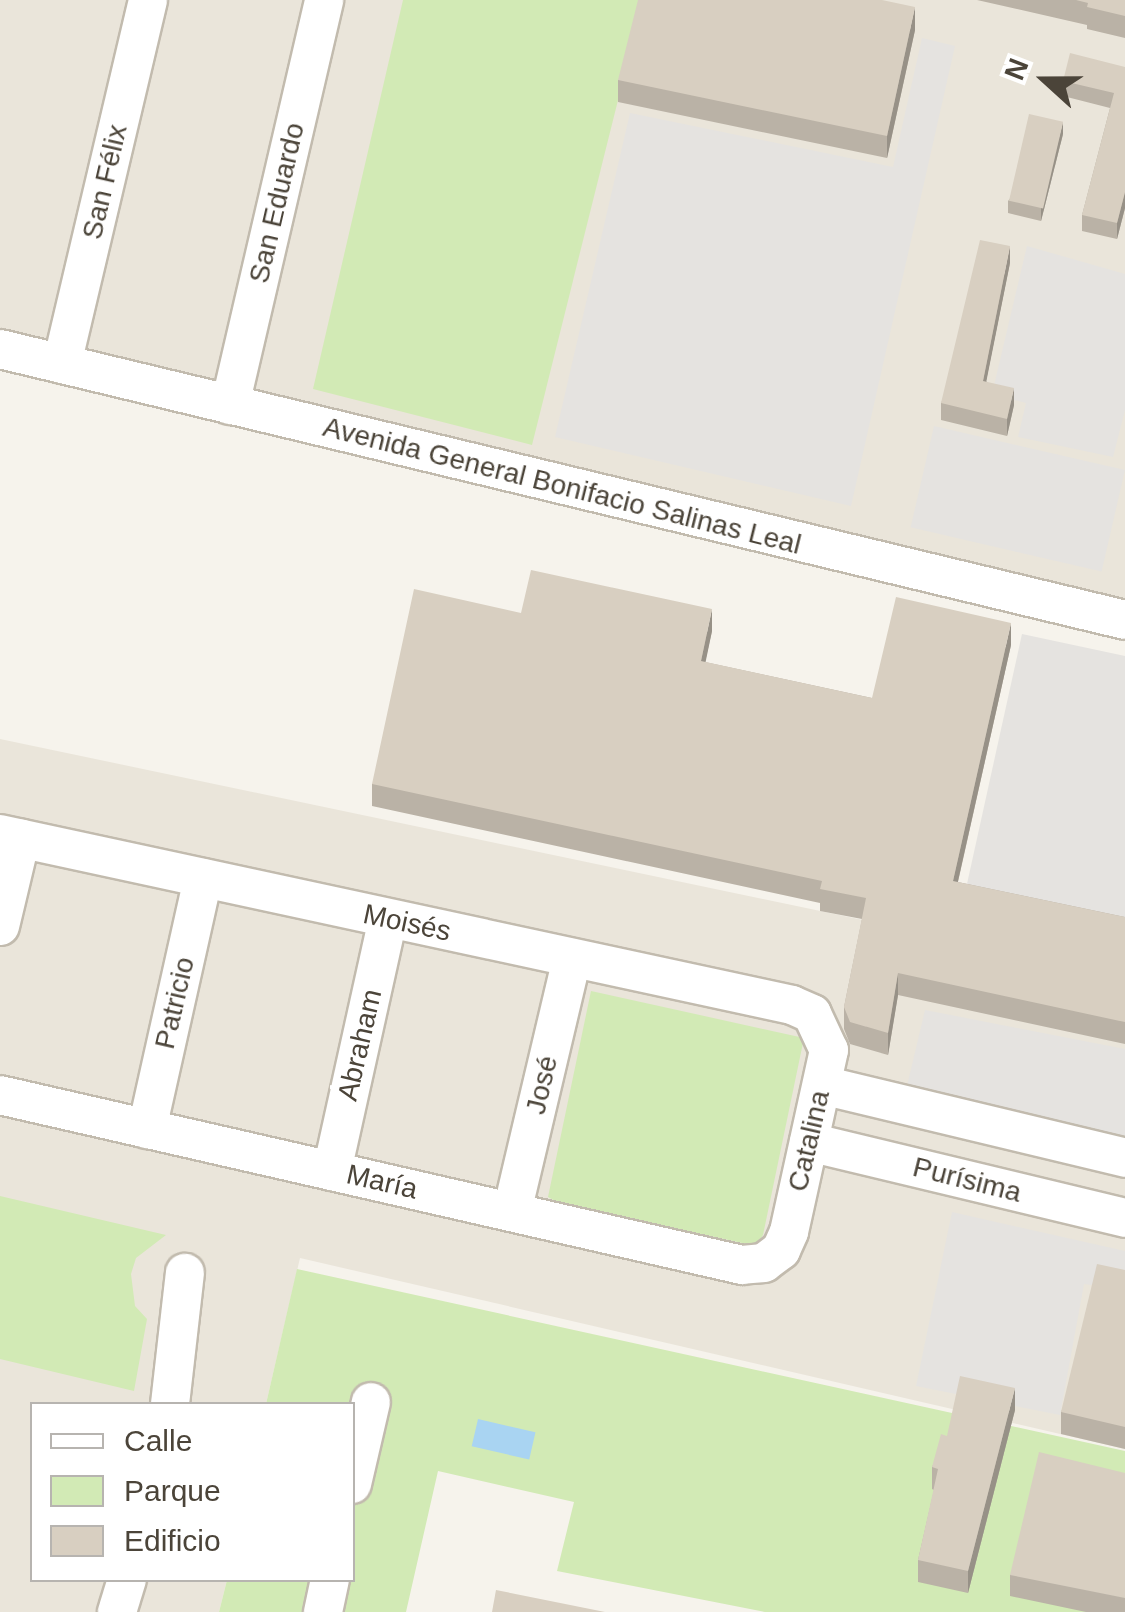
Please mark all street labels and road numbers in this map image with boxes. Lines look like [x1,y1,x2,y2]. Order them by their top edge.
street label: San Eduardo [242,120,312,286]
street label: San Félix [76,121,134,243]
street label: Avenida General Bonifacio Salinas Leal [320,410,804,562]
street label: Moisés [360,897,454,949]
street label: Patricio [148,954,202,1052]
street label: Abraham [331,986,389,1104]
street label: José [519,1052,565,1118]
street label: Catalina [781,1087,837,1195]
street label: Purísima [909,1150,1025,1210]
street label: María [343,1158,421,1206]

